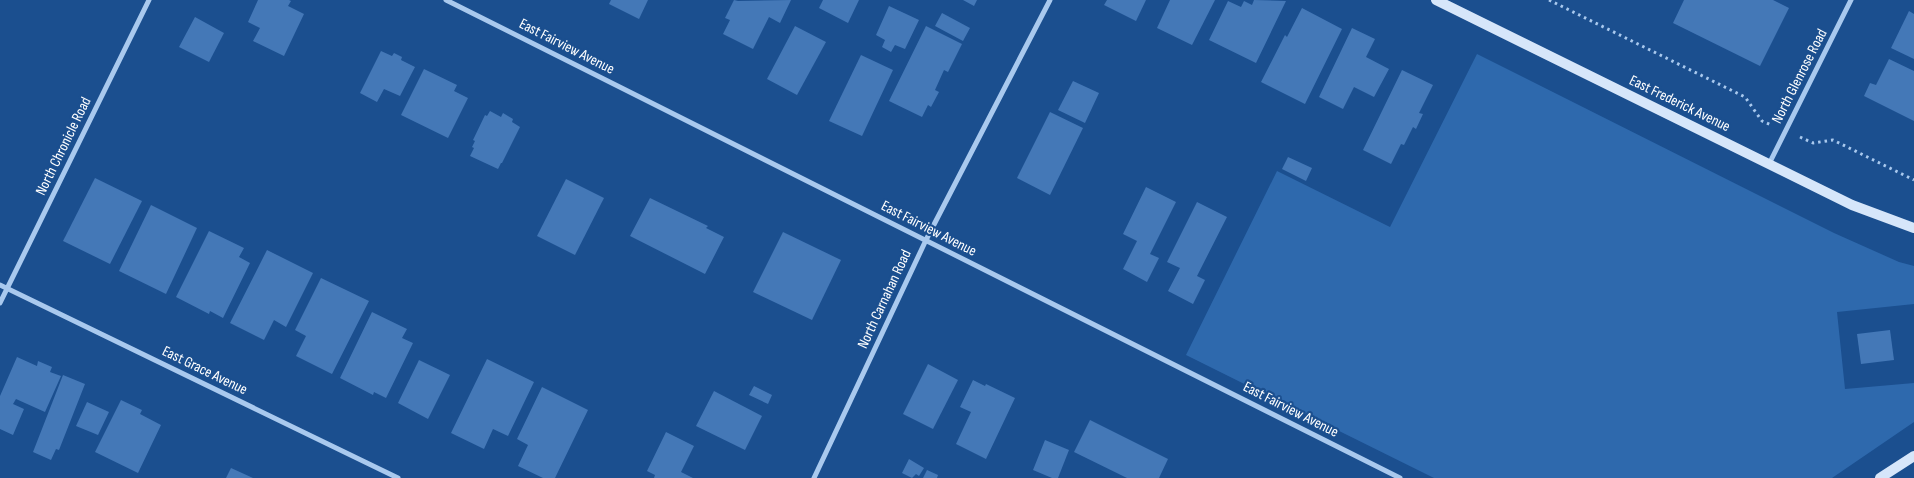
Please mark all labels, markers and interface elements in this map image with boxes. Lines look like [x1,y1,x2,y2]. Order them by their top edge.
street label: East Fairview Avenue [516,14,618,79]
street label: North Glenrose Road [1767,26,1831,127]
street label: East Frederick Avenue [1626,71,1733,136]
street label: North Chronicle Road [31,94,95,199]
street label: East Fairview Avenue [878,196,980,261]
street label: North Carnahan Road [853,247,916,352]
street label: East Grace Avenue [159,342,251,399]
street label: East Fairview Avenue [1240,377,1342,442]

